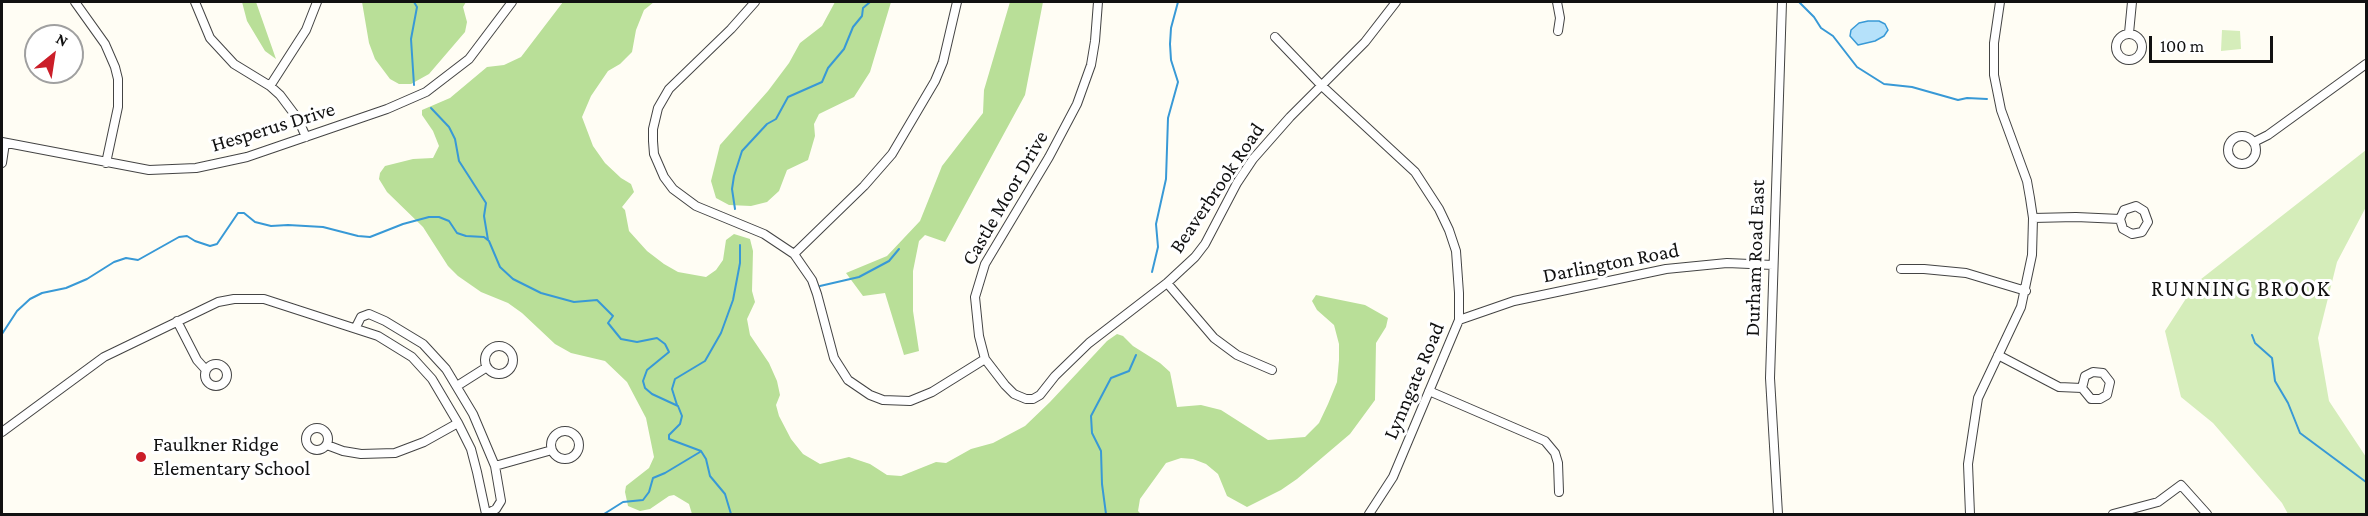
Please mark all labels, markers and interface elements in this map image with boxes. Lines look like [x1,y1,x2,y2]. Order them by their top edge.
north arrow [24,24,84,84]
scale bar [2152,24,2276,62]
text: N [53,30,71,50]
text: 100 m [2160,36,2204,56]
street label: Hesperus Drive [208,96,338,158]
street label: Beaverbrook Road [1164,118,1270,258]
street label: Castle Moor Drive [956,126,1054,270]
street label: Durham Road East [1740,179,1770,337]
street label: Darlington Road [1541,237,1681,289]
district label: RUNNING BROOK [2151,276,2331,302]
street label: Lynngate Road [1378,319,1450,443]
place label: Faulkner Ridge Elementary School [153,432,310,482]
marker: Faulkner Ridge Elementary School [134,450,148,464]

